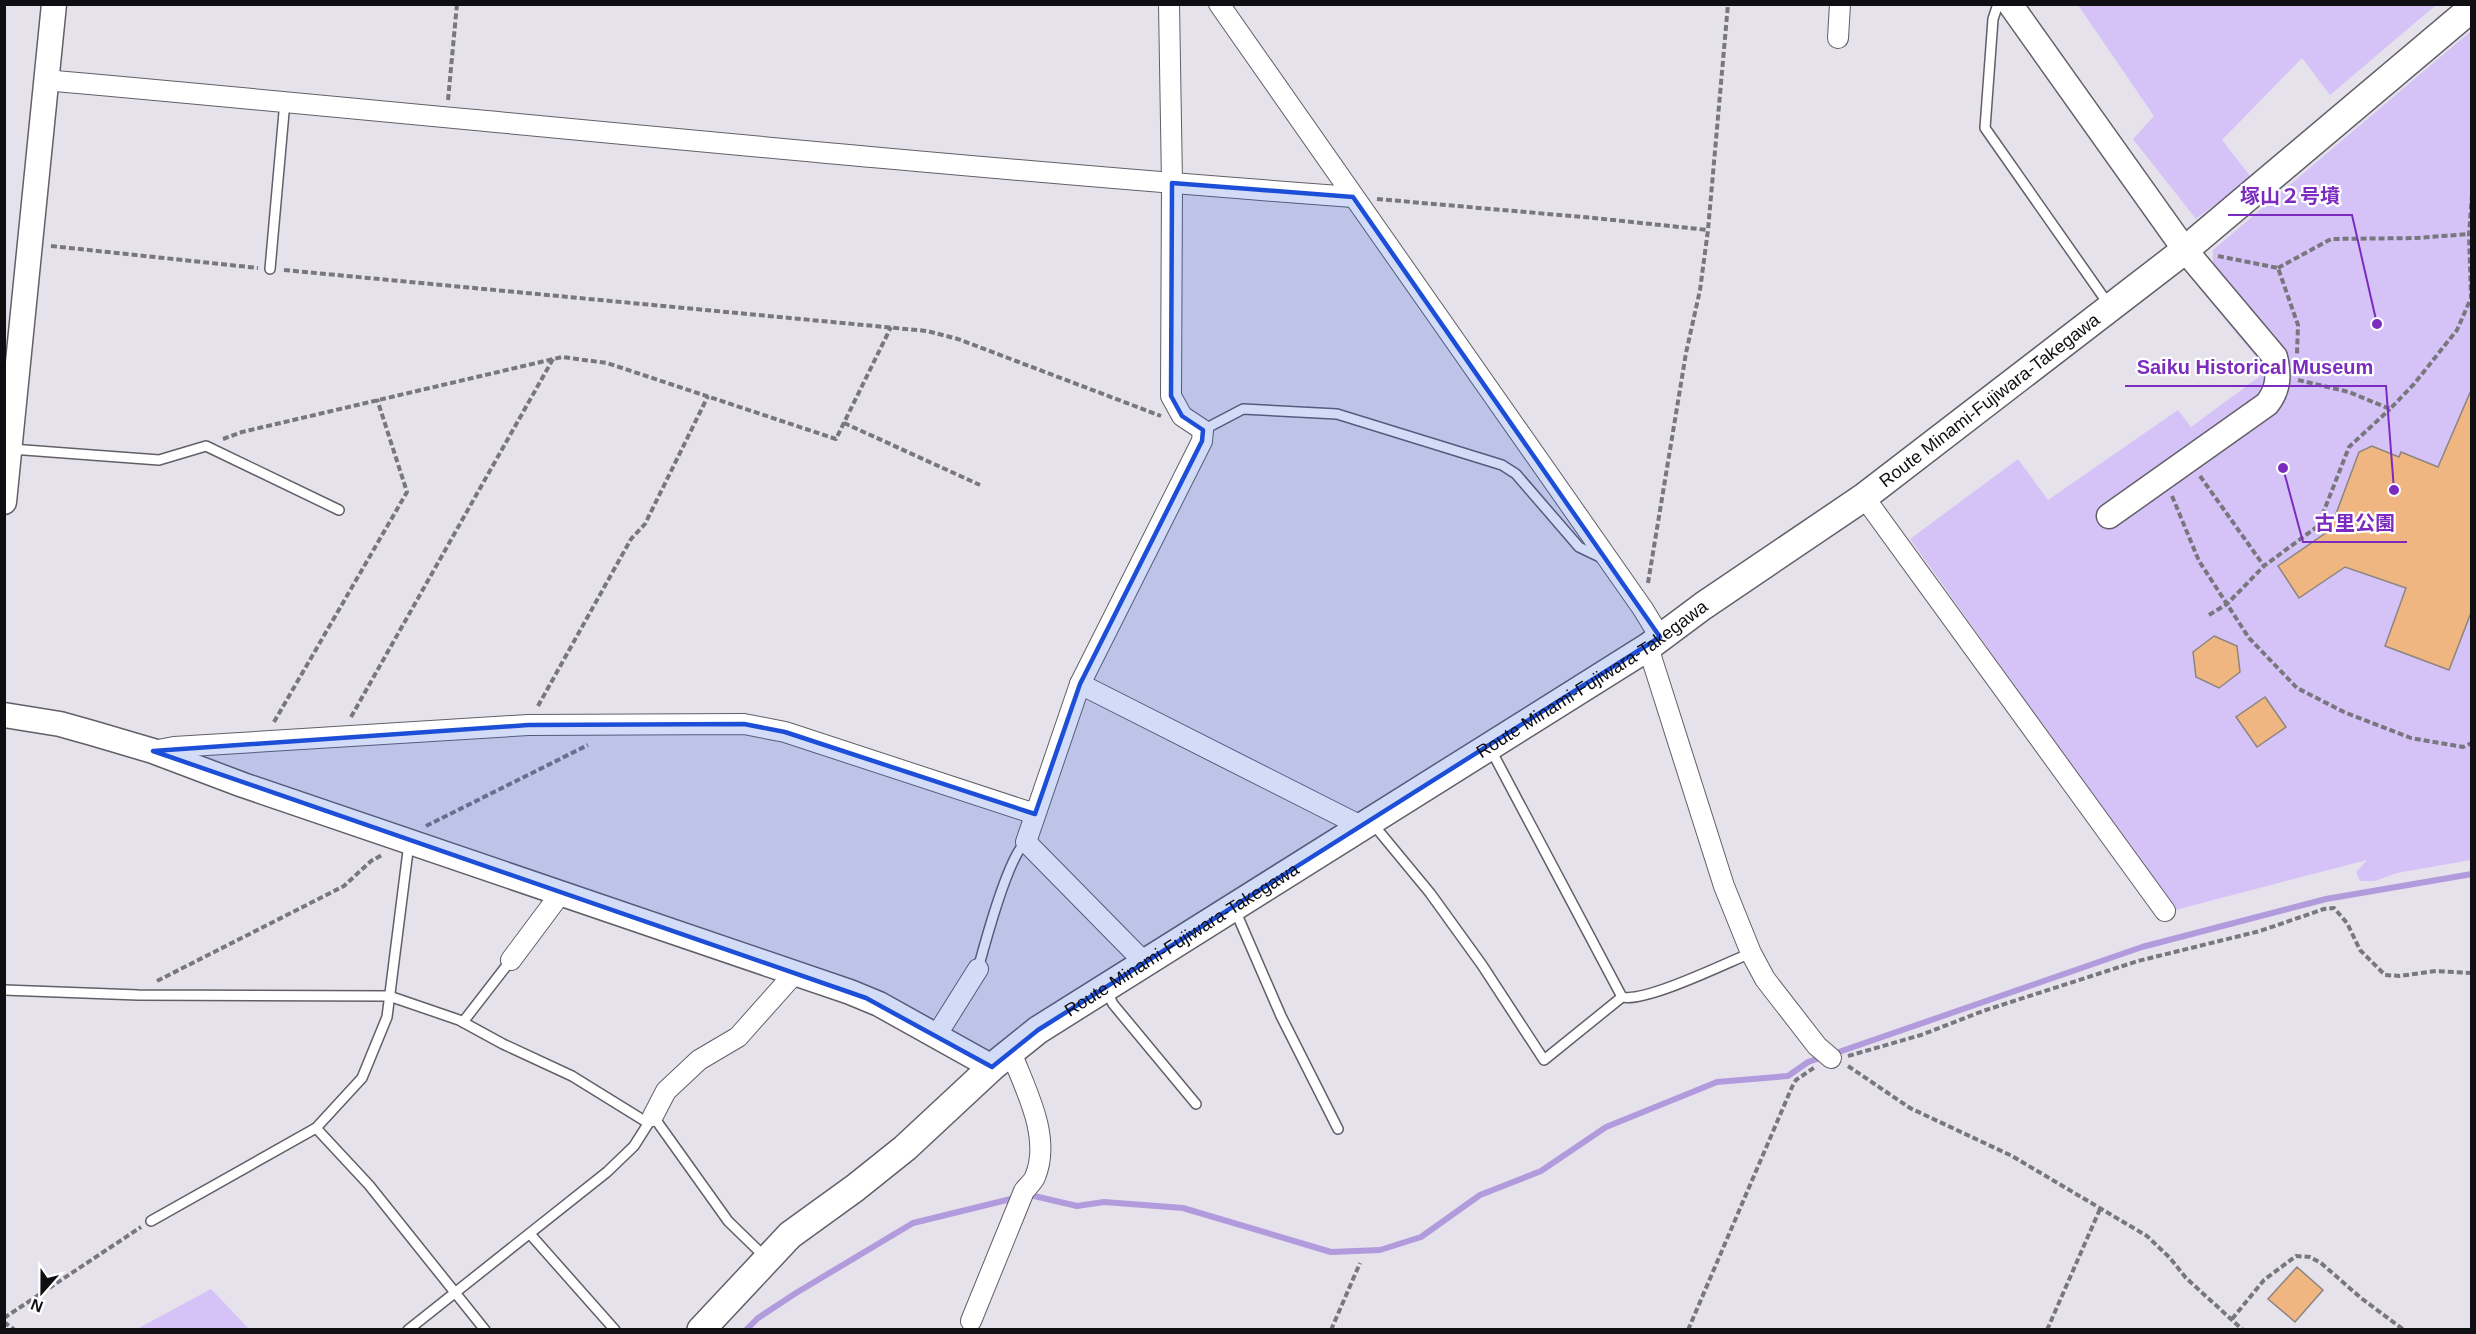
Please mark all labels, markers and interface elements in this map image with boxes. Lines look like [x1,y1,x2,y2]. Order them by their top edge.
callout: 塚山２号墳 [2228,177,2352,215]
text: 塚山２号墳 [2240,185,2340,207]
street label: Route Minami-Fujiwara-Takegawa [1876,309,2104,491]
callout: Saiku Historical Museum [2125,348,2386,386]
text: Saiku Historical Museum [2137,356,2373,378]
callout: 古里公園 [2303,504,2407,542]
text: 古里公園 [2315,512,2395,534]
street label: Route Minami-Fujiwara-Takegawa [1473,596,1712,762]
street label: Route Minami-Fujiwara-Takegawa [1061,858,1303,1021]
north arrow [12,1262,72,1322]
text: N [28,1296,45,1316]

